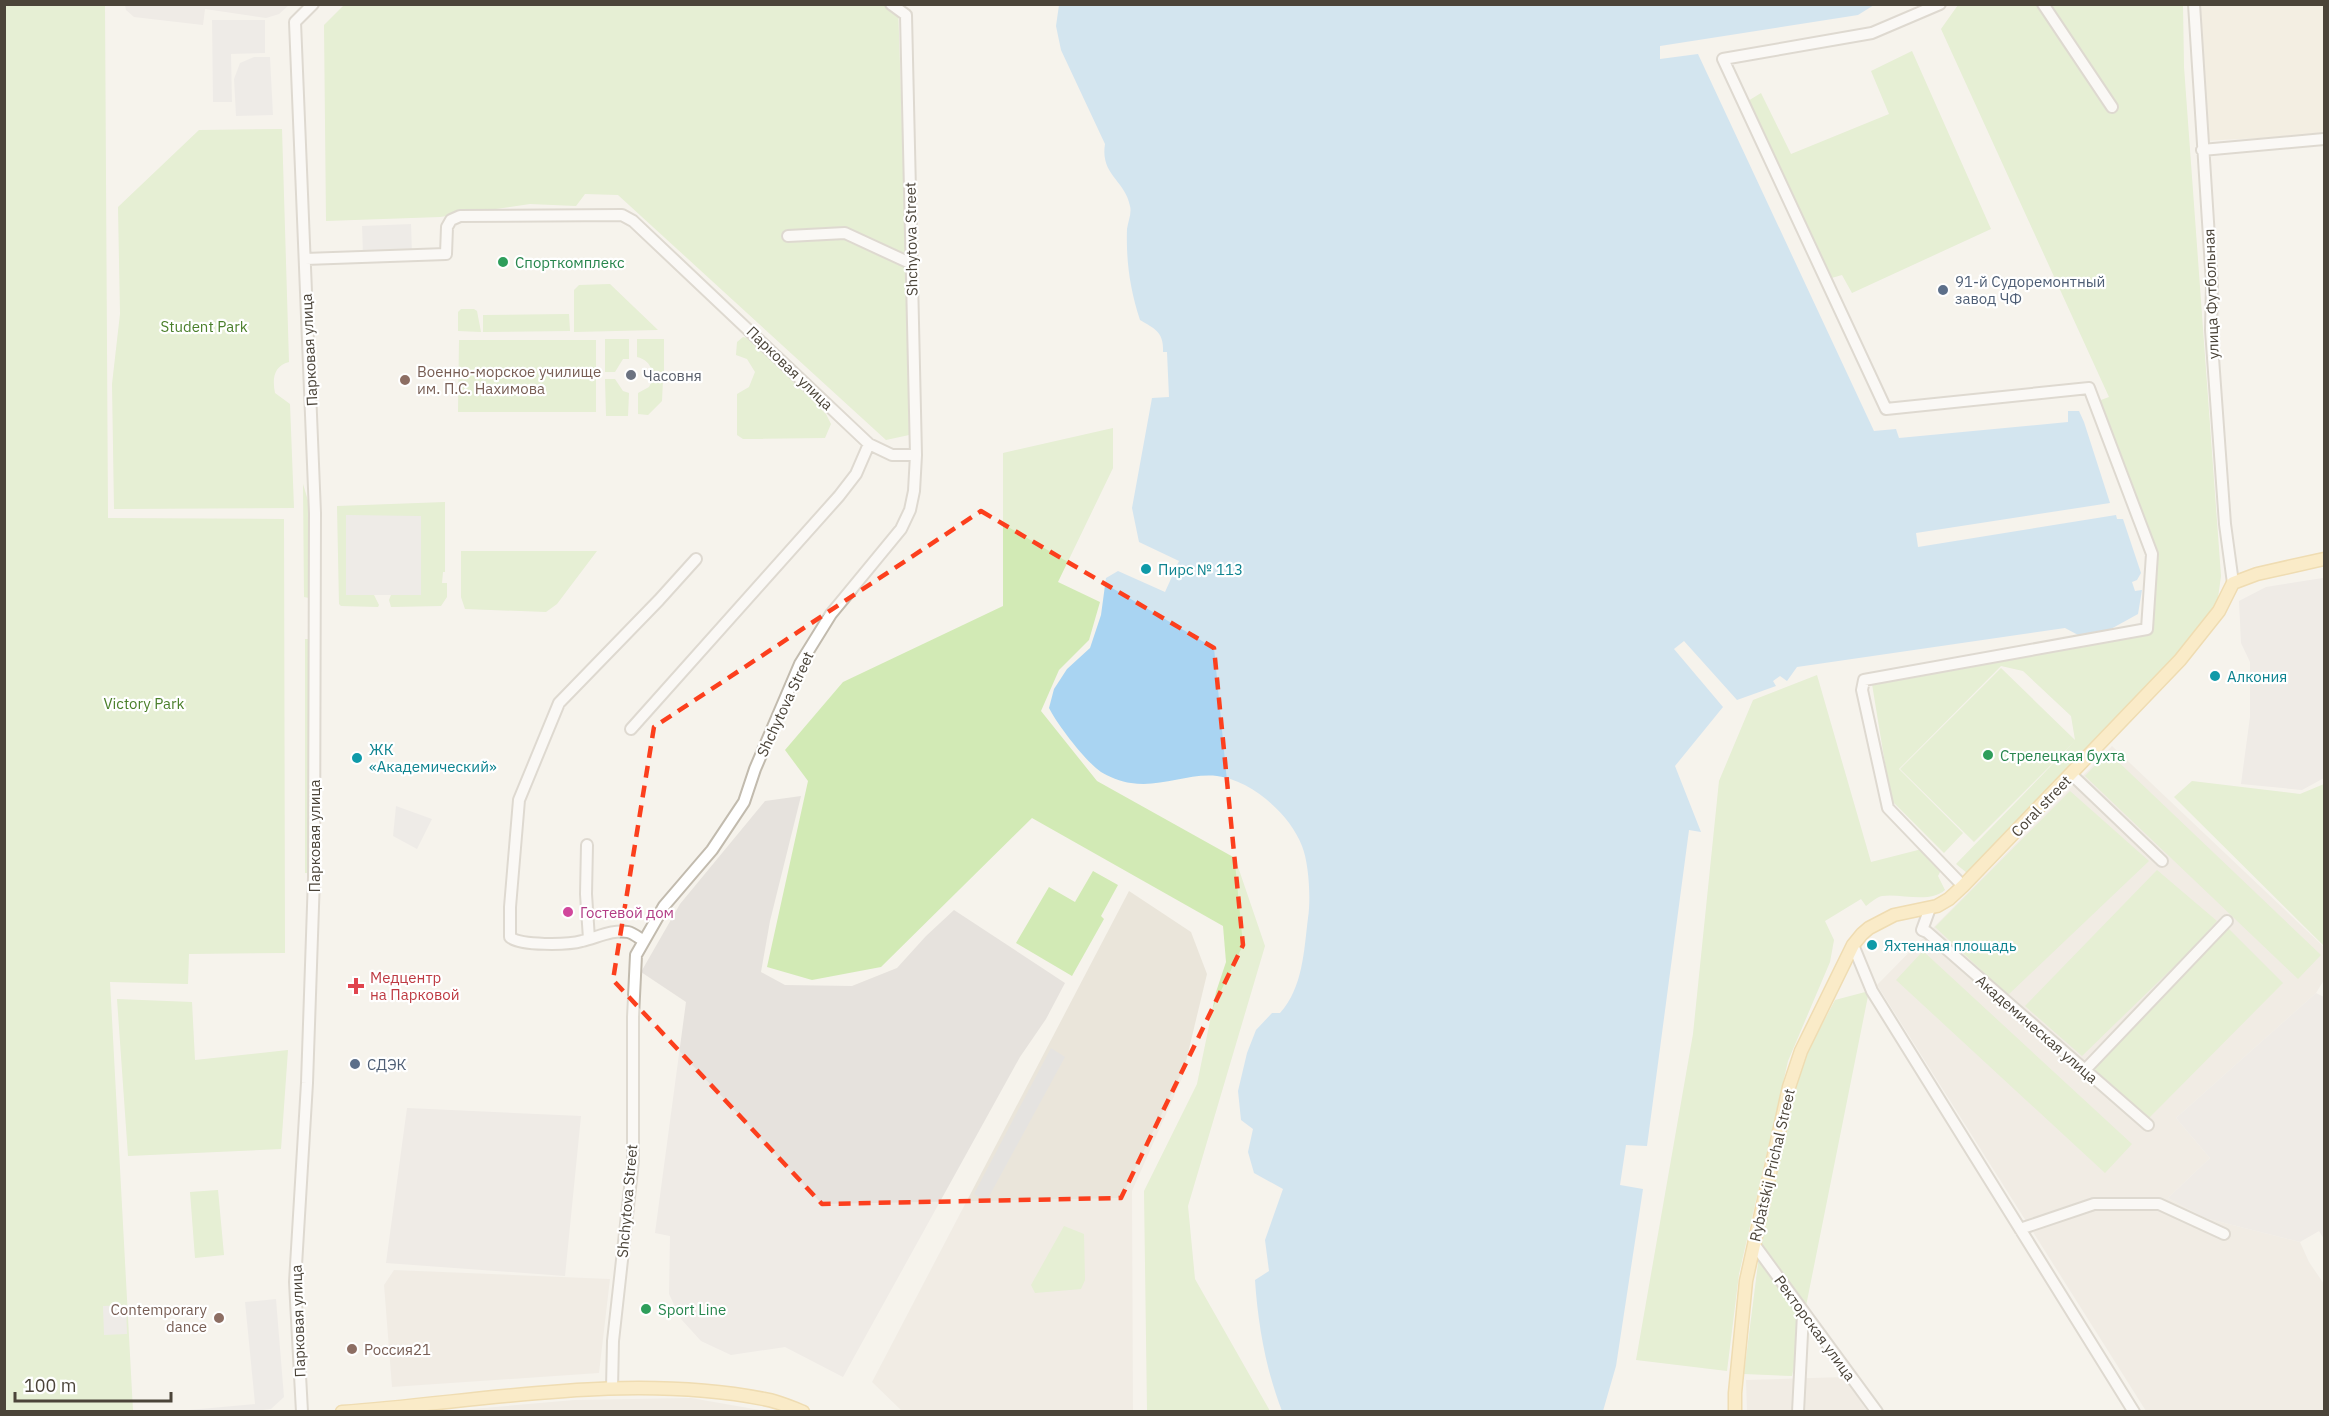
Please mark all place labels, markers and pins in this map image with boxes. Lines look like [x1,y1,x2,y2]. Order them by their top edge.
place label: Спорткомплекс [515,253,625,272]
marker: Спорткомплекс [496,255,510,269]
place label: 91-й Судоремонтный завод ЧФ [1955,272,2105,308]
marker: 91-й Судоремонтный завод ЧФ [1936,283,1950,297]
place label: Военно-морское училище им. П.С. Нахимова [417,362,601,398]
place label: Часовня [643,366,702,385]
marker: Часовня [624,368,638,382]
marker: Военно-морское училище им. П.С. Нахимова [398,373,412,387]
place label: Пирс № 113 [1158,560,1243,579]
marker: Пирс № 113 [1139,562,1153,576]
place label: Алкония [2227,667,2287,686]
marker: Алкония [2208,669,2222,683]
place label: ЖК «Академический» [369,740,497,776]
place label: Стрелецкая бухта [2000,746,2125,765]
marker: Стрелецкая бухта [1981,748,1995,762]
marker: ЖК «Академический» [350,751,364,765]
place label: Гостевой дом [580,903,674,922]
marker: Гостевой дом [561,905,575,919]
place label: Яхтенная площадь [1884,936,2017,955]
marker: Яхтенная площадь [1865,938,1879,952]
place label: Медцентр на Парковой [370,968,459,1004]
marker: Медцентр на Парковой [347,977,365,995]
place label: СДЭК [367,1055,407,1074]
marker: СДЭК [348,1057,362,1071]
place label: Contemporary dance [111,1300,208,1336]
place label: Sport Line [658,1300,726,1319]
marker: Sport Line [639,1302,653,1316]
marker: Contemporary dance [212,1311,226,1325]
place label: Россия21 [364,1340,431,1359]
marker: Россия21 [345,1342,359,1356]

